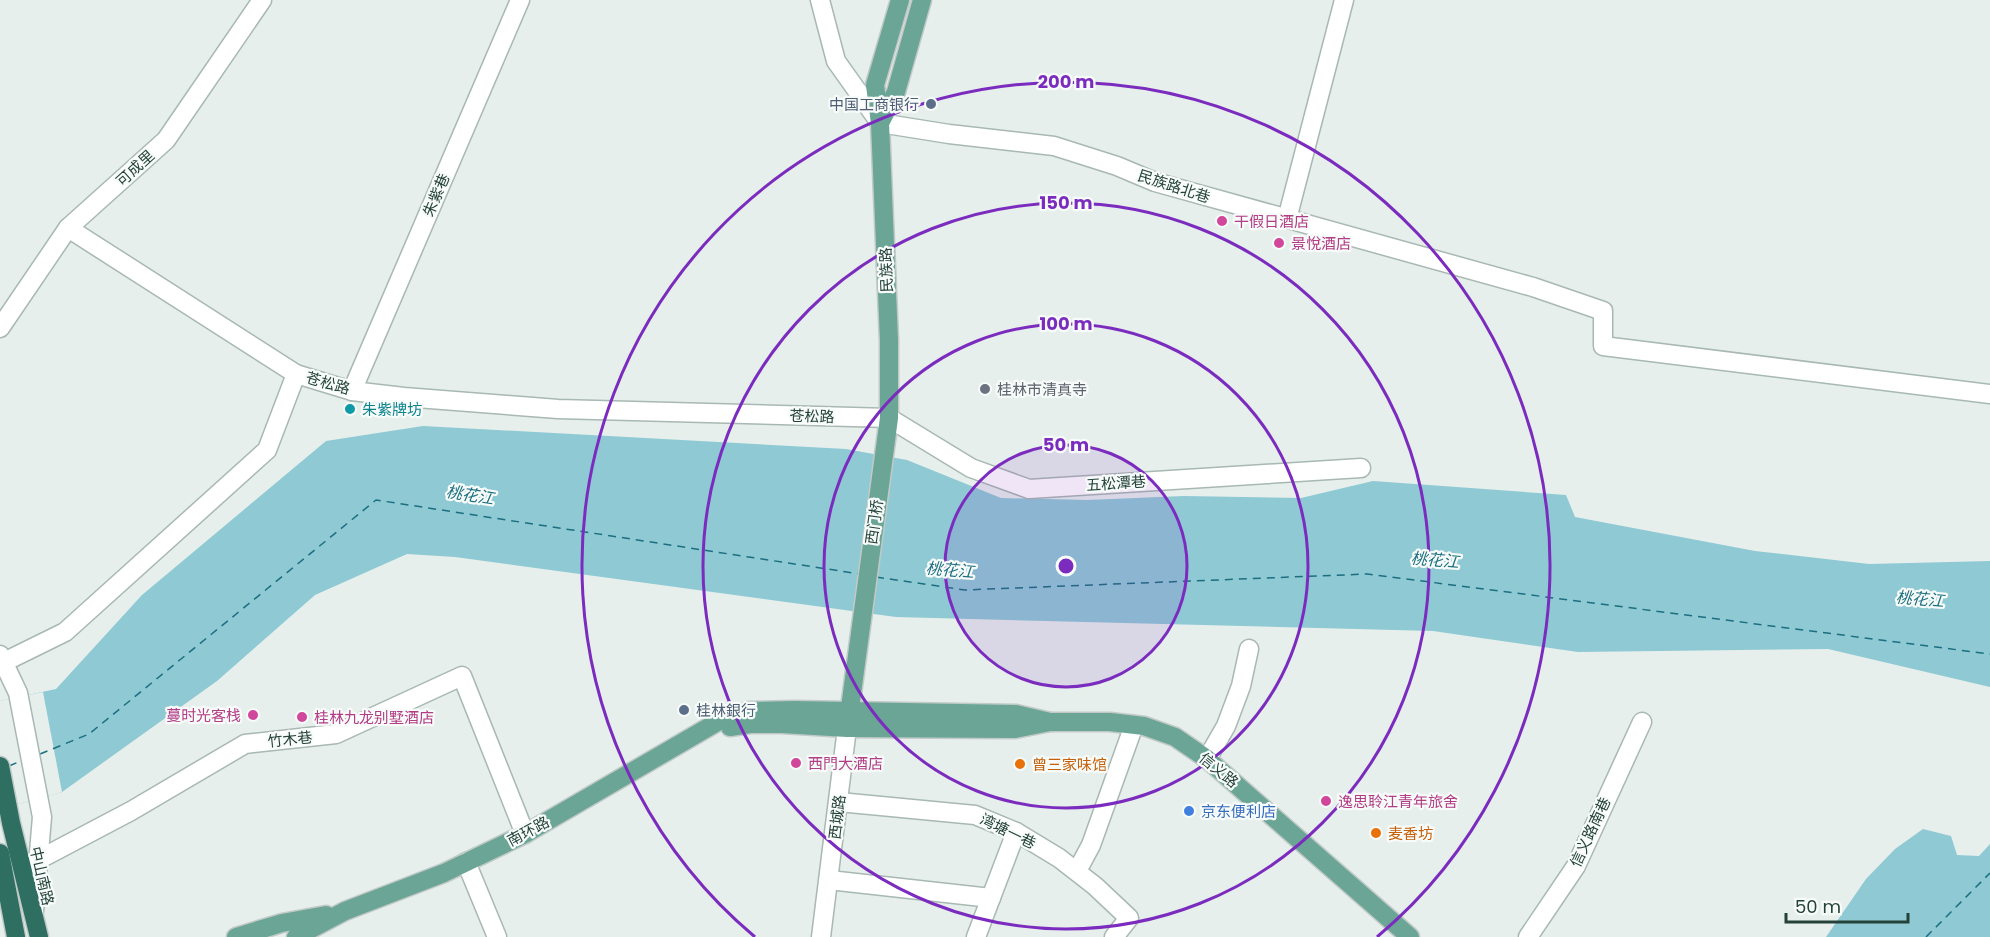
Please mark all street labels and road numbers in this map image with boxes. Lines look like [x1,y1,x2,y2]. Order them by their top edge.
street label: 可成里 [111,145,159,191]
street label: 民族路北巷 [1135,164,1213,208]
street label: 朱紫巷 [418,170,454,220]
street label: 民族路 [875,247,897,293]
street label: 苍松路 [303,367,353,399]
street label: 苍松路 [789,405,835,427]
street label: 五松潭巷 [1085,470,1147,496]
street label: 西门桥 [860,498,888,546]
street label: 竹木巷 [267,726,313,752]
street label: 信义路 [1195,748,1243,792]
street label: 西城路 [824,793,850,841]
street label: 信义路南巷 [1565,794,1615,870]
street label: 湾塘一巷 [976,808,1040,854]
street label: 南环路 [503,811,553,851]
street label: 中山南路 [25,844,59,908]

